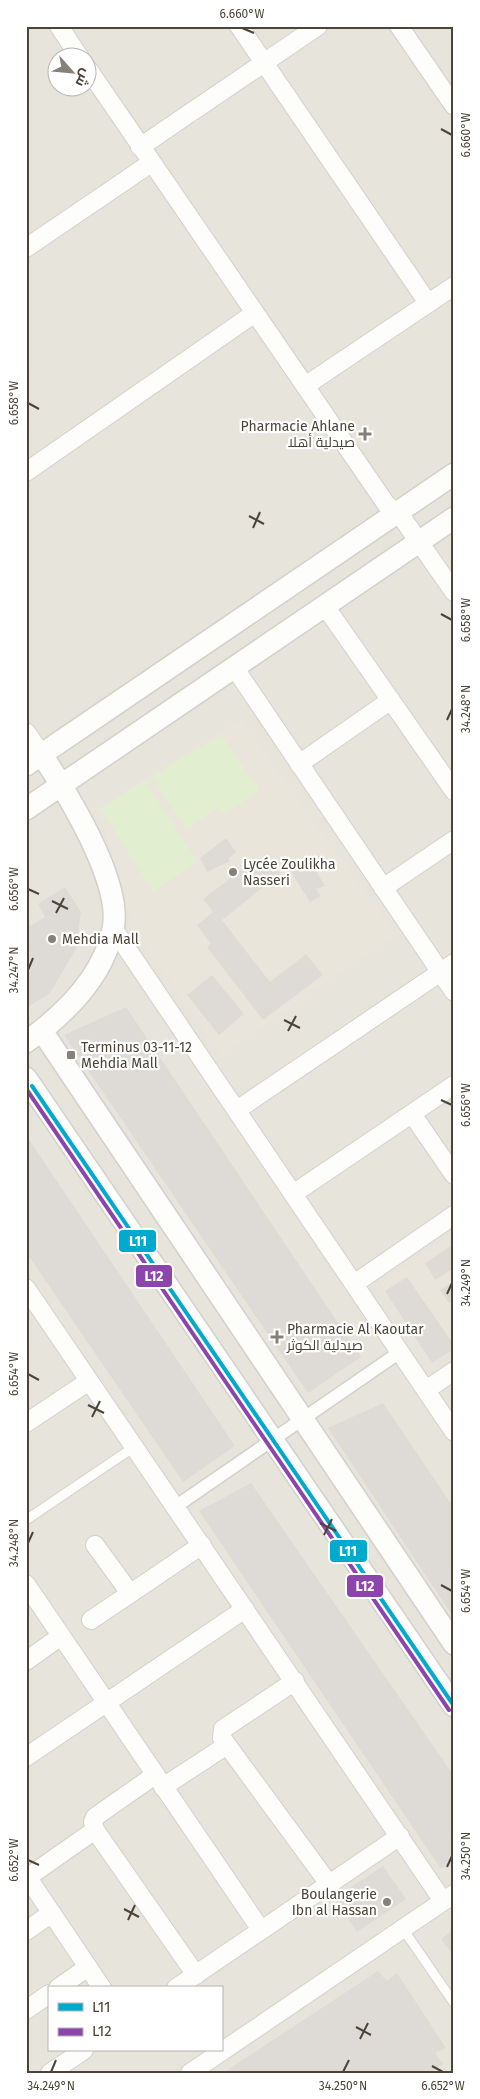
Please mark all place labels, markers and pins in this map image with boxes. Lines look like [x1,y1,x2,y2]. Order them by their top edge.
place label: Pharmacie Ahlane صيدلية أهلا [241,418,355,451]
marker: Pharmacie Ahlane صيدلية أهلا [359,428,371,440]
place label: Lycée Zoulikha Nasseri [243,856,336,889]
marker: Lycée Zoulikha Nasseri [227,866,239,878]
place label: Mehdia Mall [62,931,139,948]
marker: Mehdia Mall [46,933,58,945]
place label: Terminus 03-11-12 Mehdia Mall [81,1039,192,1072]
marker: Terminus 03-11-12 Mehdia Mall [65,1049,77,1061]
place label: Pharmacie Al Kaoutar صيدلية الكوثر [286,1321,424,1354]
marker: Pharmacie Al Kaoutar صيدلية الكوثر [271,1331,283,1343]
place label: Boulangerie Ibn al Hassan [292,1886,377,1919]
marker: Boulangerie Ibn al Hassan [381,1896,393,1908]

